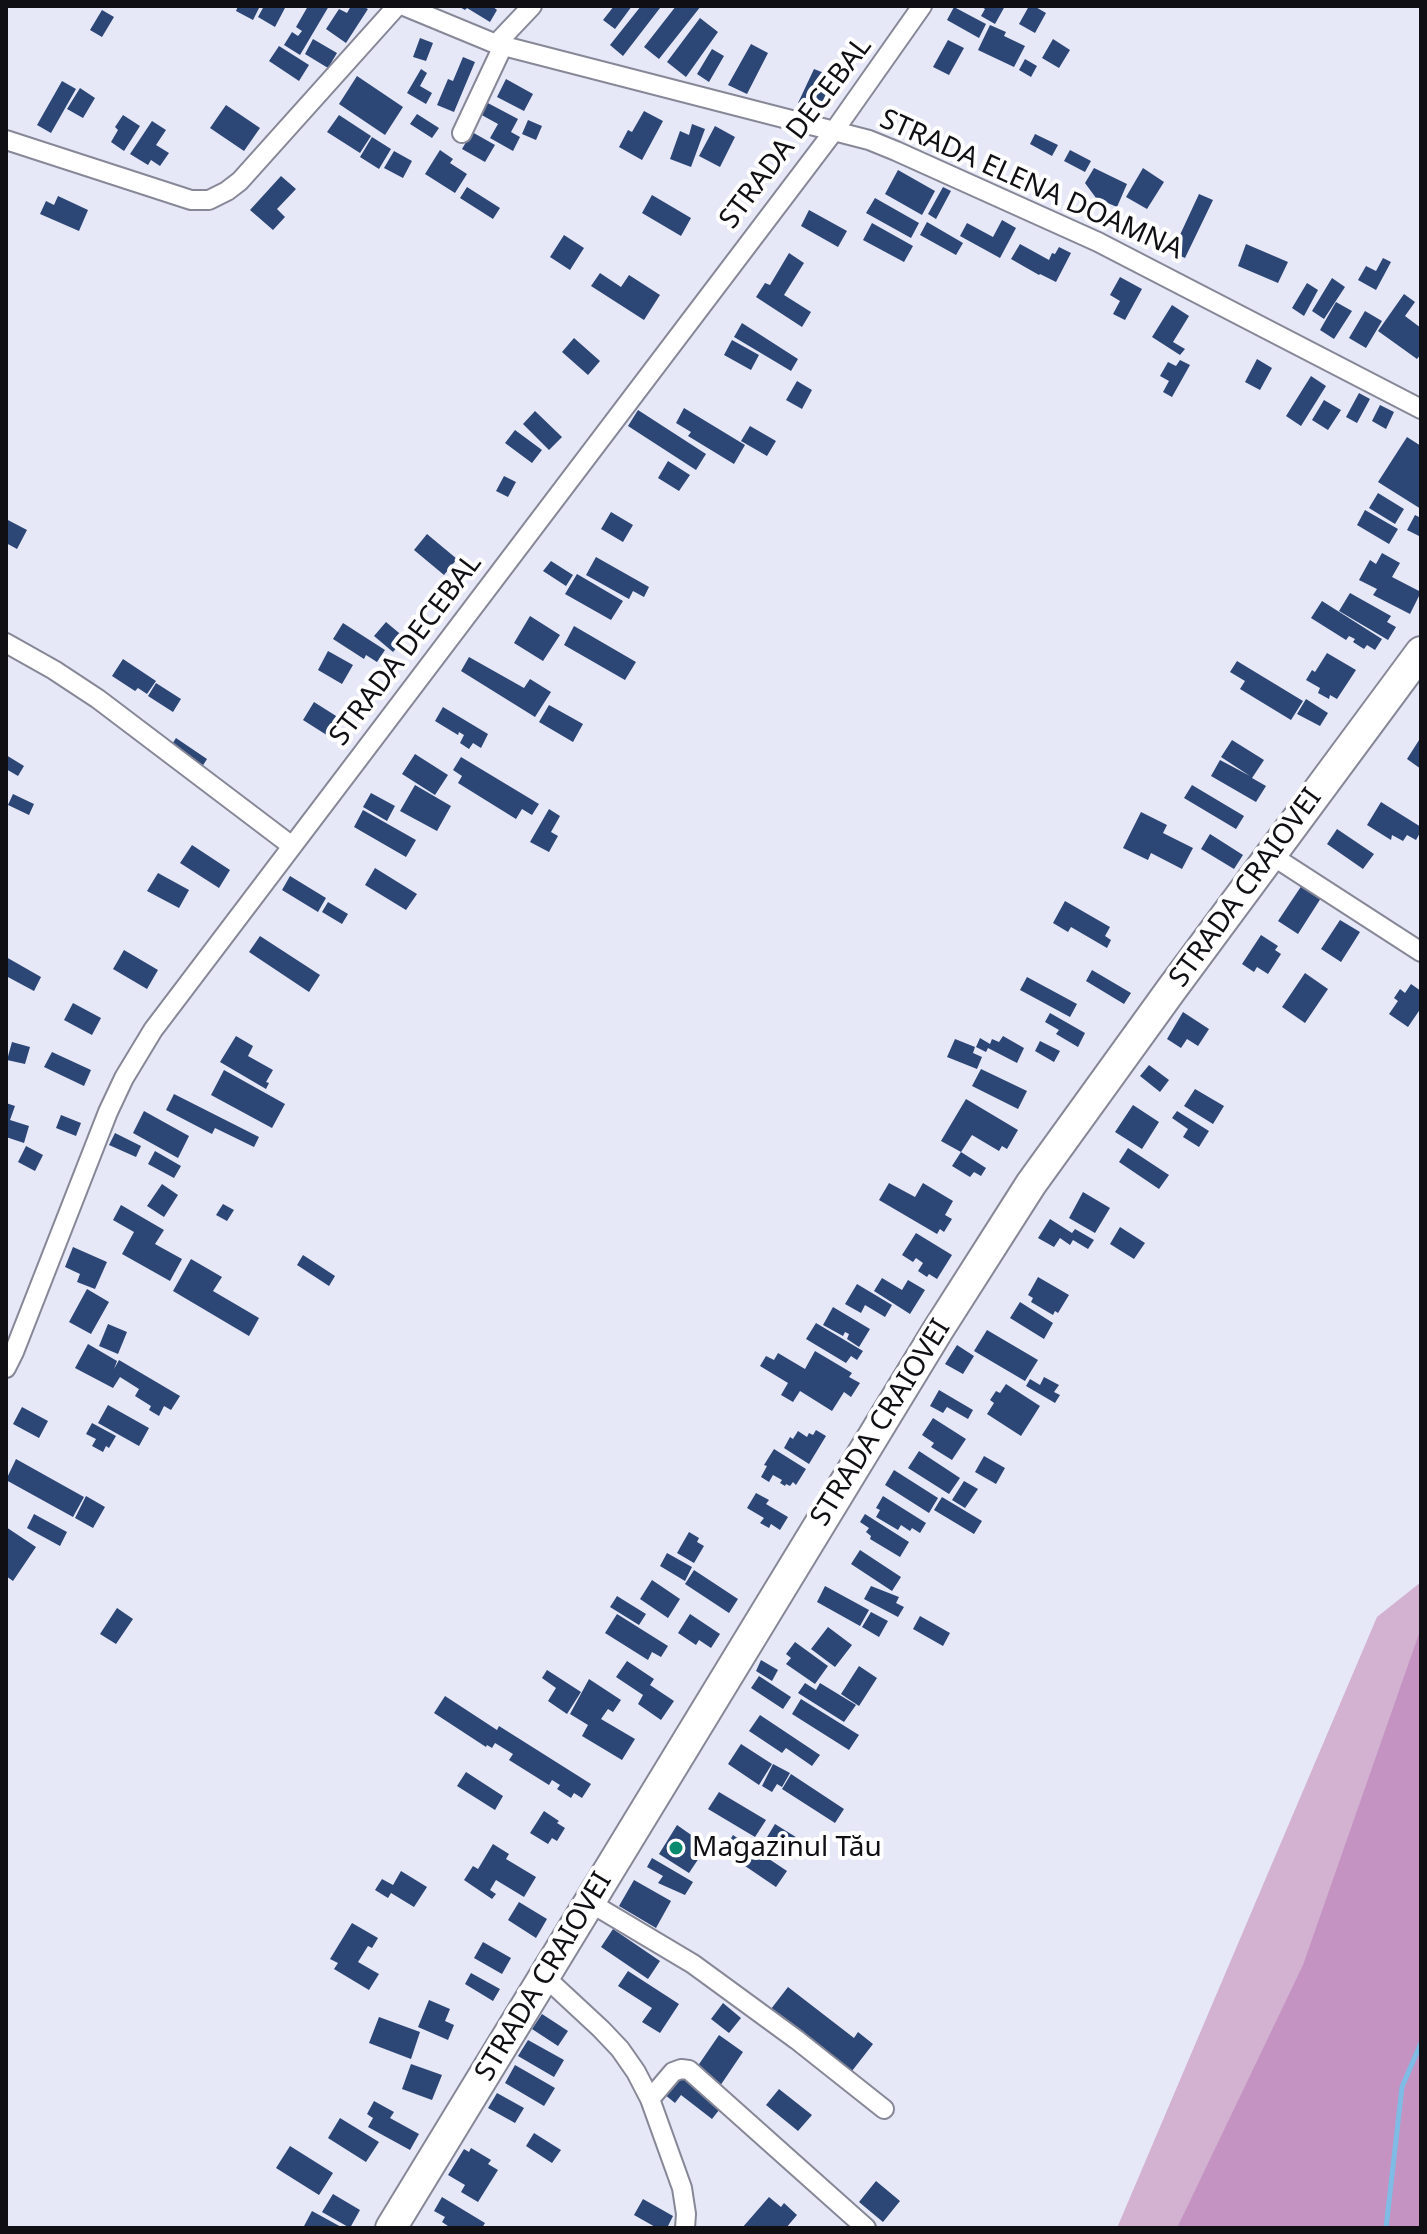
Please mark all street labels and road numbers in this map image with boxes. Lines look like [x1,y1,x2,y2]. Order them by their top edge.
street label: STRADA DECEBAL [713,31,879,235]
street label: STRADA ELENA DOAMNA [874,103,1188,267]
street label: STRADA DECEBAL [323,548,489,752]
street label: STRADA CRAIOVEI [1163,782,1329,994]
street label: STRADA CRAIOVEI [804,1314,958,1532]
street label: STRADA CRAIOVEI [469,1867,619,2087]

